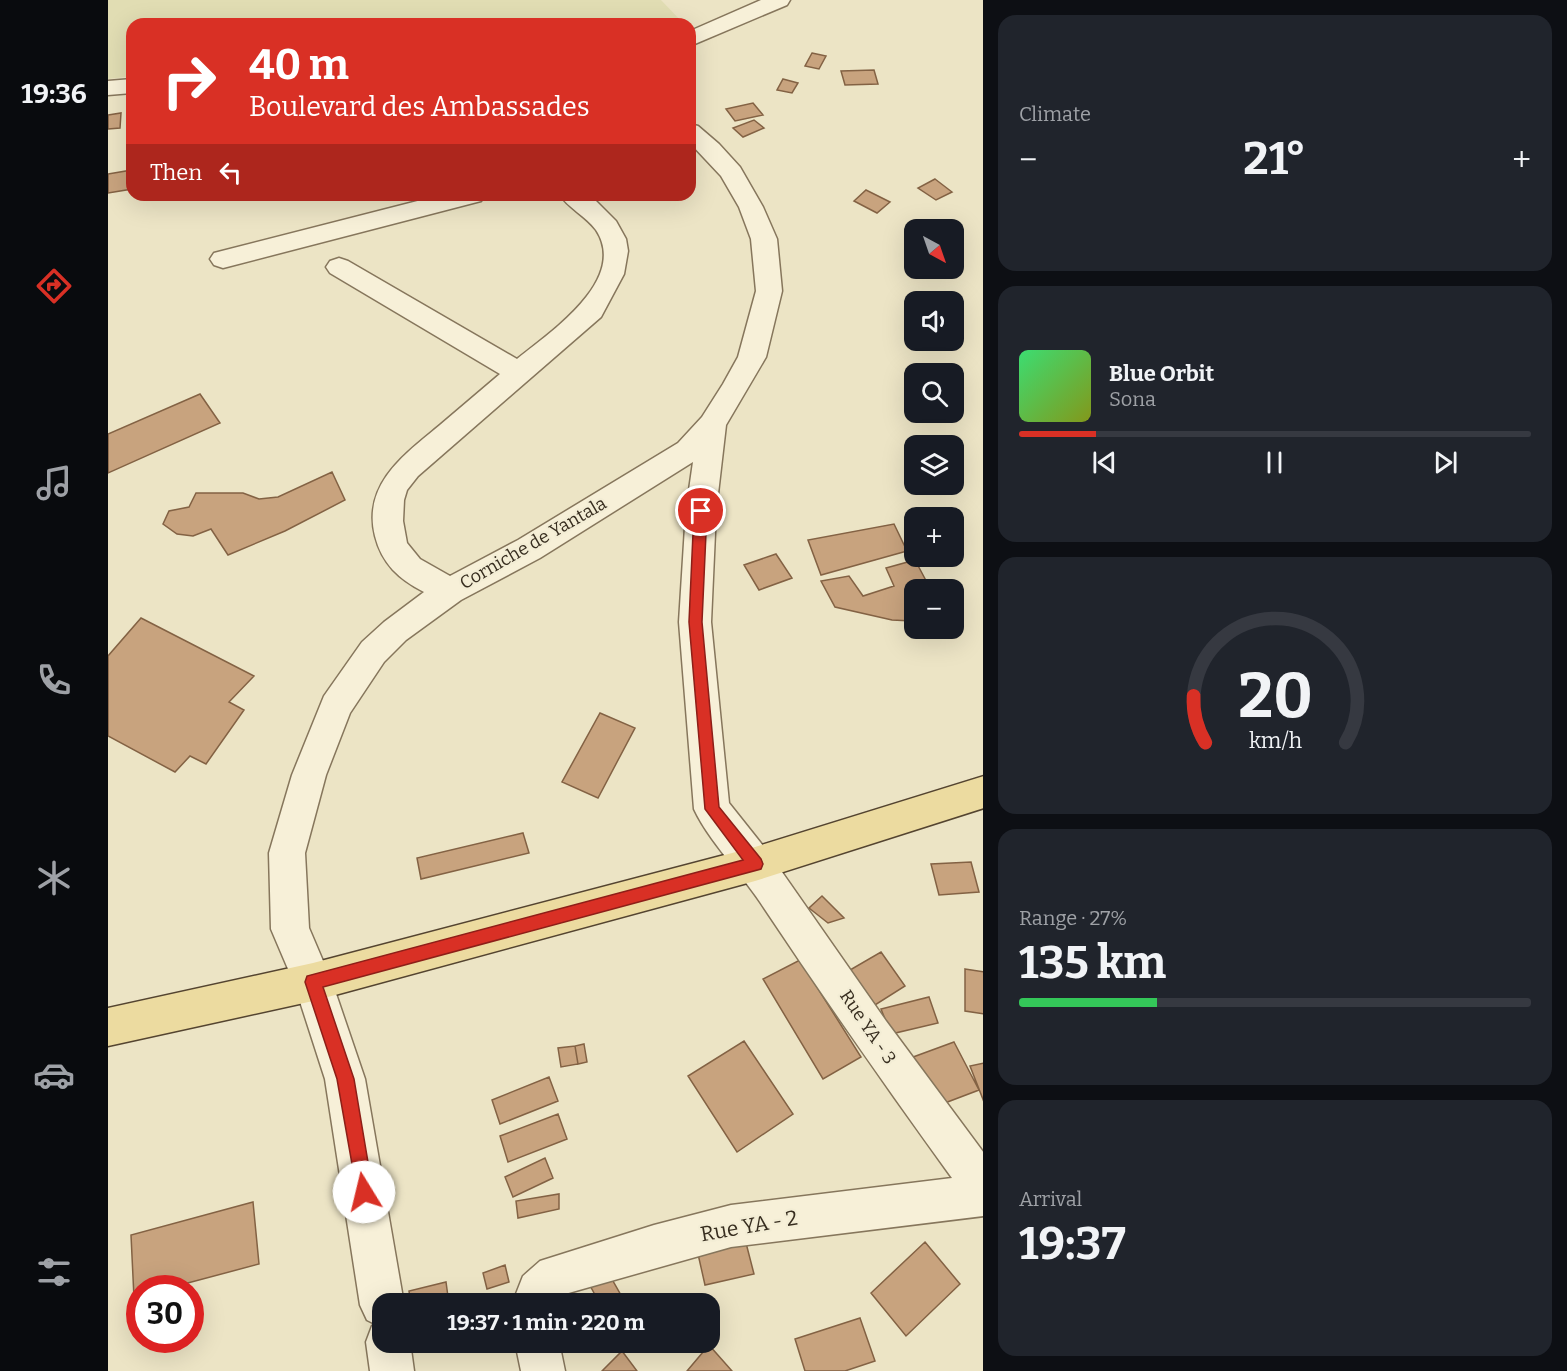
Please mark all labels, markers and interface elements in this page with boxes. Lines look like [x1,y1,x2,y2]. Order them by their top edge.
text: 40 m [249,40,349,90]
icon: right [150,42,228,120]
text: 19:36 [21,78,87,110]
text: Boulevard des Ambassades [249,91,590,123]
text: Climate [1019,102,1091,126]
text: 21° [1243,132,1306,186]
text: − [1019,140,1037,180]
text: + [1512,140,1531,180]
icon: left [214,156,247,189]
text: Then [150,159,202,186]
north arrow [904,219,964,279]
map controls [904,219,964,639]
icon: directions [33,265,75,307]
button: sound [904,291,964,351]
text: Blue Orbit [1109,360,1214,387]
button: search [904,363,964,423]
text: Sona [1109,387,1156,411]
button: layers [904,435,964,495]
icon: previous [1088,446,1121,479]
icon: pause [1258,446,1291,479]
icon: next [1429,446,1462,479]
icon: music [33,462,75,504]
pin [675,485,726,536]
street label: Corniche de Yantala [456,492,610,594]
icon: arrive [684,494,717,527]
button: + [904,507,964,567]
button: − [904,579,964,639]
icon: phone [33,659,75,701]
text: 20 [1238,659,1312,734]
text: km/h [1248,728,1302,754]
icon: climate [33,857,75,899]
text: Range · 27% [1019,906,1127,930]
text: 135 km [1019,936,1166,990]
street label: Rue YA - 3 [835,986,901,1068]
icon: car [33,1054,75,1096]
position arrow [332,1160,396,1224]
text: Arrival [1019,1187,1082,1211]
street label: Rue YA - 2 [698,1205,800,1247]
text: 19:37 [1019,1217,1126,1271]
icon: filters [33,1251,75,1293]
speed limit sign: 30 [126,1275,204,1353]
text: 19:37 · 1 min · 220 m [447,1309,645,1336]

